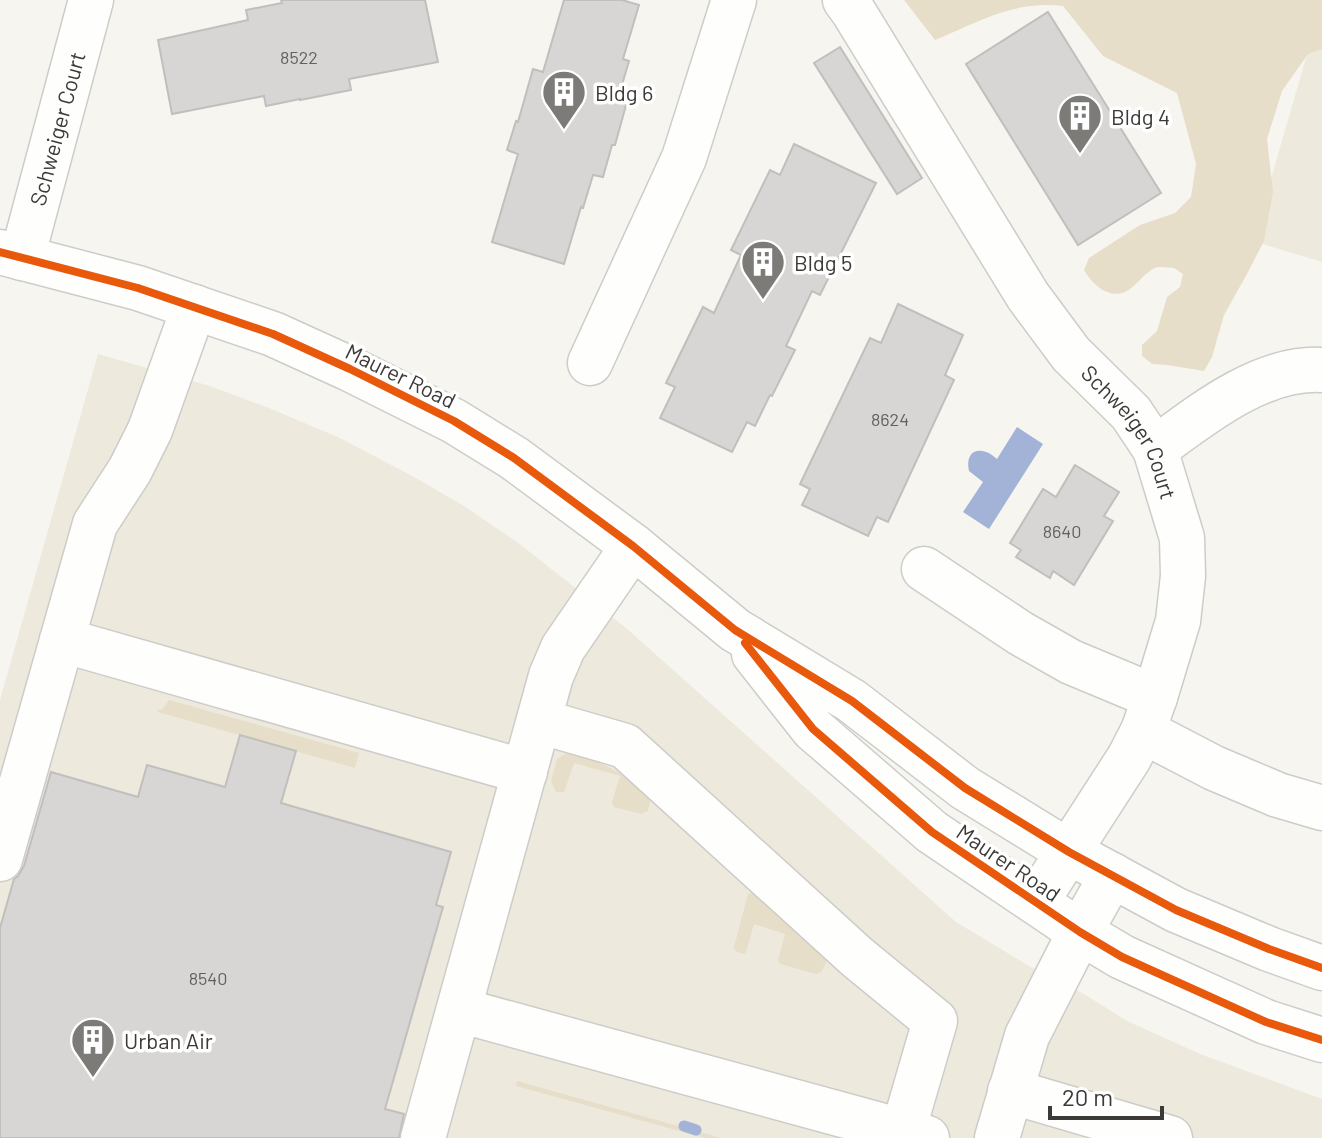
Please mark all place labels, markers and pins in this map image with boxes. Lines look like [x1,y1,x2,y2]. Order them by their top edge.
building icon: Bldg 6 [540,68,588,131]
place label: Bldg 6 [595,79,653,105]
building icon: Bldg 4 [1056,92,1104,155]
place label: Bldg 4 [1111,103,1170,129]
building icon: Bldg 5 [739,238,787,301]
place label: Bldg 5 [794,249,852,275]
building icon: Urban Air [69,1016,117,1079]
place label: Urban Air [124,1027,213,1053]

